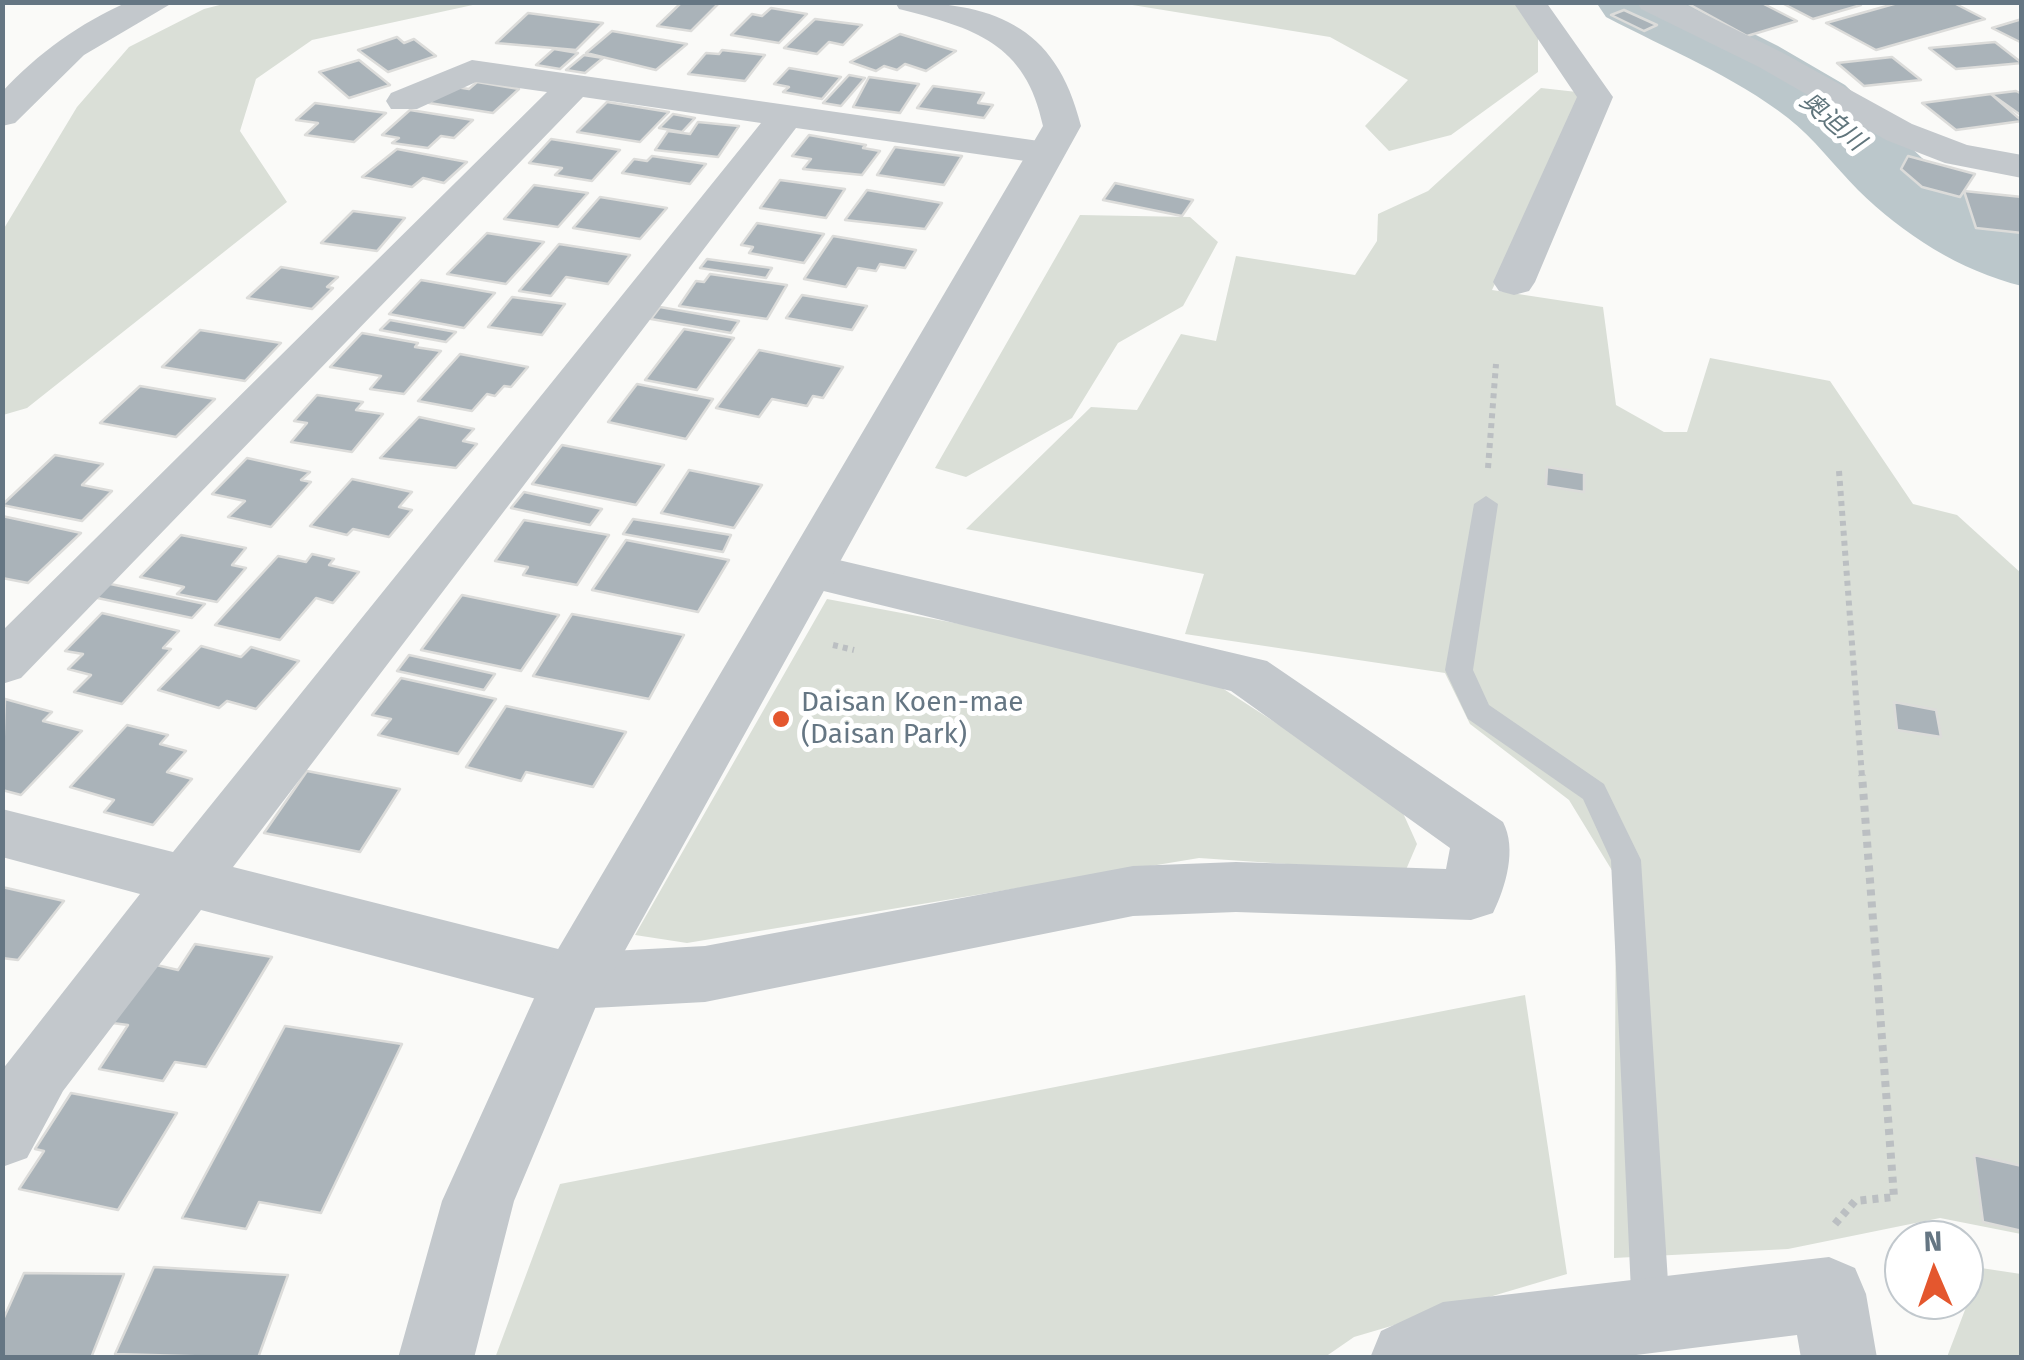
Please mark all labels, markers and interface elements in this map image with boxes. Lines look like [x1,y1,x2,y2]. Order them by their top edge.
water label: 奥迫川 [1794,86,1870,158]
place label: Daisan Koen-mae (Daisan Park) [801,686,1024,752]
marker: Daisan Koen-mae (Daisan Park) [770,708,792,730]
north arrow [1884,1220,1984,1320]
text: N [1923,1225,1943,1258]

